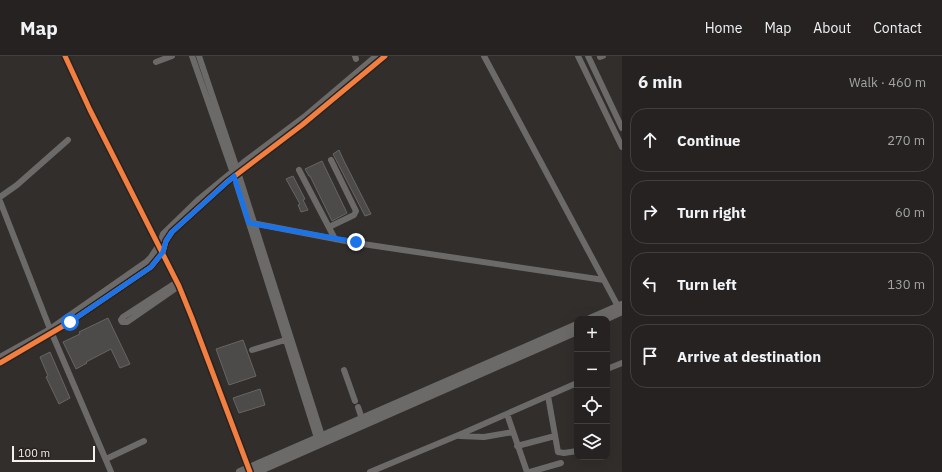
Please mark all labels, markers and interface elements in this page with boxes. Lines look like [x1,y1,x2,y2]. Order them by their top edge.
text: Map [20,16,58,40]
text: Home [705,19,742,37]
text: Map [764,19,791,37]
text: About [813,19,851,37]
text: Contact [873,19,922,37]
text: 6 min [638,71,682,93]
text: Walk · 460 m [849,74,926,91]
icon: ahead [639,129,661,151]
text: Continue [677,131,741,150]
text: 270 m [887,132,925,149]
icon: right [639,201,661,223]
text: Turn right [677,203,746,222]
text: 60 m [895,204,925,221]
route end [347,233,365,251]
icon: left [639,273,661,295]
text: Turn left [677,275,737,294]
text: 130 m [887,276,925,293]
route start [61,313,79,331]
map controls [574,316,610,460]
button: + [574,316,610,352]
icon: arrive [639,345,661,367]
text: Arrive at destination [677,347,821,366]
button: − [574,352,610,388]
button: locate [574,388,610,424]
button: layers [574,424,610,460]
scale bar [12,444,95,463]
text: 100 m [18,446,50,460]

